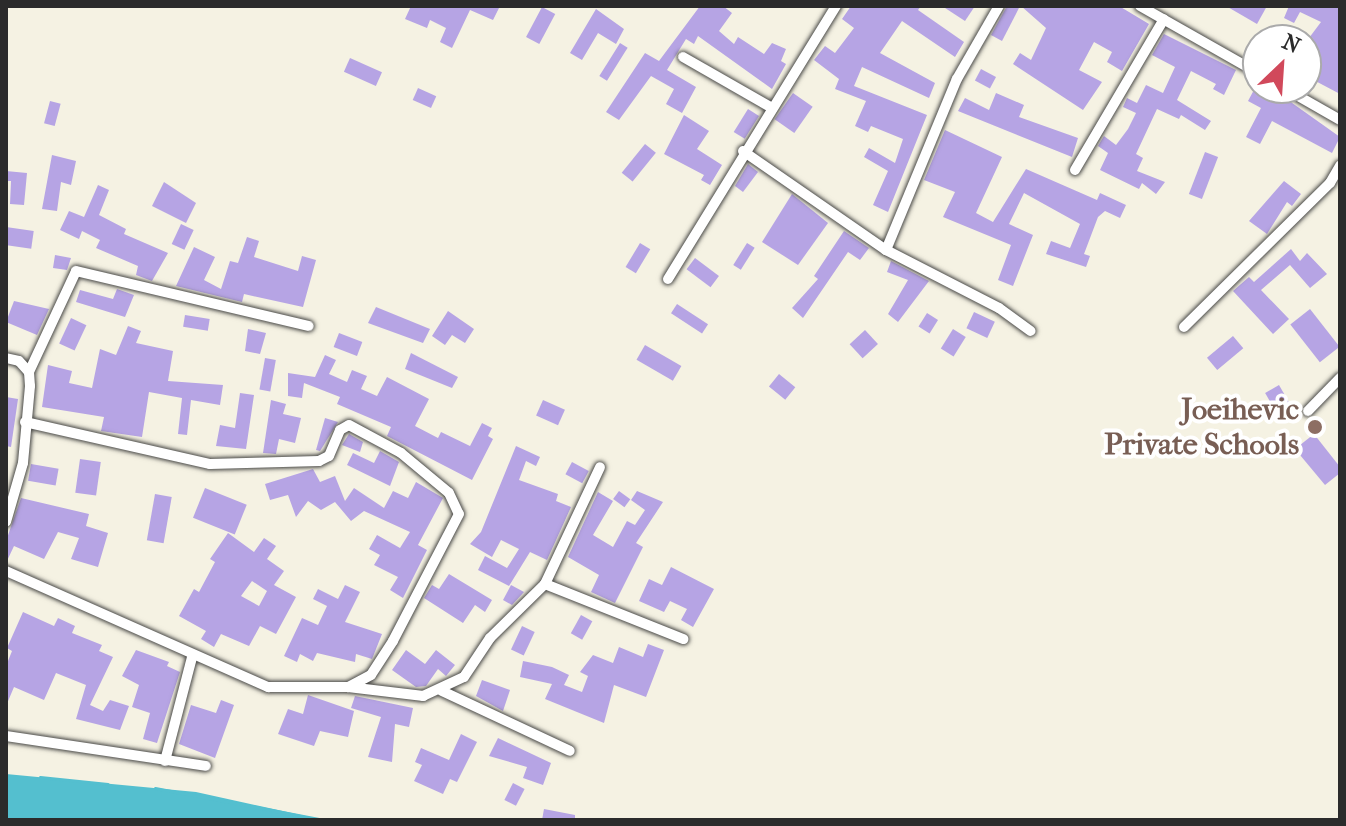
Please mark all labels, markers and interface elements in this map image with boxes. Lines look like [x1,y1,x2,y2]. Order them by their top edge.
north arrow [1242,24,1322,104]
text: N [1278,29,1304,59]
place label: Joeihevic Private Schools [1104,392,1299,462]
marker: Joeihevic Private Schools [1306,418,1324,436]

